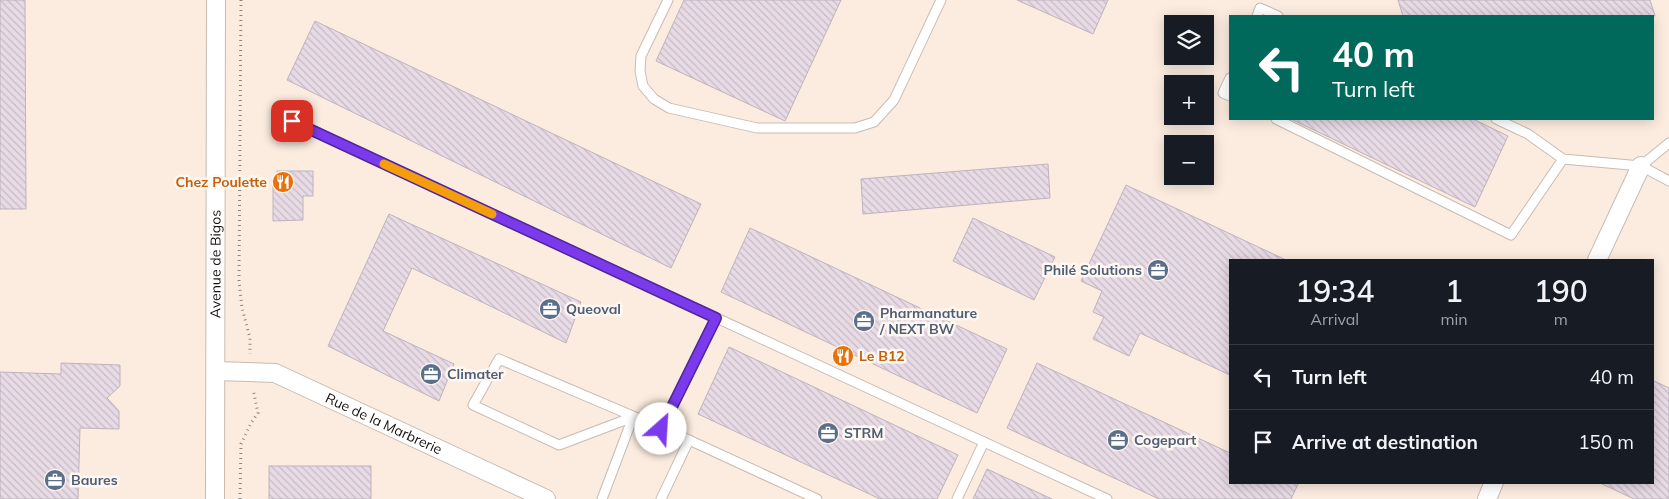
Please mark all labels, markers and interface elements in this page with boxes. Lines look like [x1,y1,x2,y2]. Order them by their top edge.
map controls [1164,15,1214,185]
button: layers [1164,15,1214,65]
text: 40 m [1332,32,1415,76]
icon: left [1249,35,1314,100]
button: + [1164,75,1214,125]
text: Turn left [1332,75,1415,103]
pin [271,100,313,142]
icon: arrive [278,107,306,135]
button: − [1164,135,1214,185]
restaurant icon: Chez Poulette [271,170,295,194]
place label: Chez Poulette [175,173,267,191]
street label: Avenue de Bigos [206,210,225,318]
office icon: Philé Solutions [1146,258,1170,282]
place label: Philé Solutions [1043,261,1142,279]
text: 19:34 [1295,272,1374,310]
text: 1 [1445,272,1463,310]
text: 190 [1534,272,1588,310]
office icon: Queoval [538,297,562,321]
place label: Queoval [566,300,621,318]
place label: Pharmanature / NEXT BW [879,304,977,338]
office icon: Pharmanature / NEXT BW [852,309,876,333]
text: Arrival [1310,309,1359,329]
text: min [1440,309,1468,329]
text: m [1554,309,1568,329]
restaurant icon: Le B12 [831,344,855,368]
place label: Le B12 [859,347,905,365]
office icon: Climater [419,362,443,386]
icon: left [1249,363,1277,391]
place label: Climater [447,365,504,383]
text: Turn left [1292,365,1367,389]
text: 40 m [1590,365,1634,389]
street label: Rue de la Marbrerie [323,389,445,458]
position arrow [634,402,686,454]
office icon: STRM [816,421,840,445]
place label: STRM [844,424,884,442]
office icon: Cogepart [1106,428,1130,452]
icon: arrive [1249,428,1277,456]
text: Arrive at destination [1292,430,1478,454]
text: 150 m [1578,430,1634,454]
place label: Cogepart [1134,431,1197,449]
office icon: Baures [43,468,67,492]
place label: Baures [71,471,118,489]

